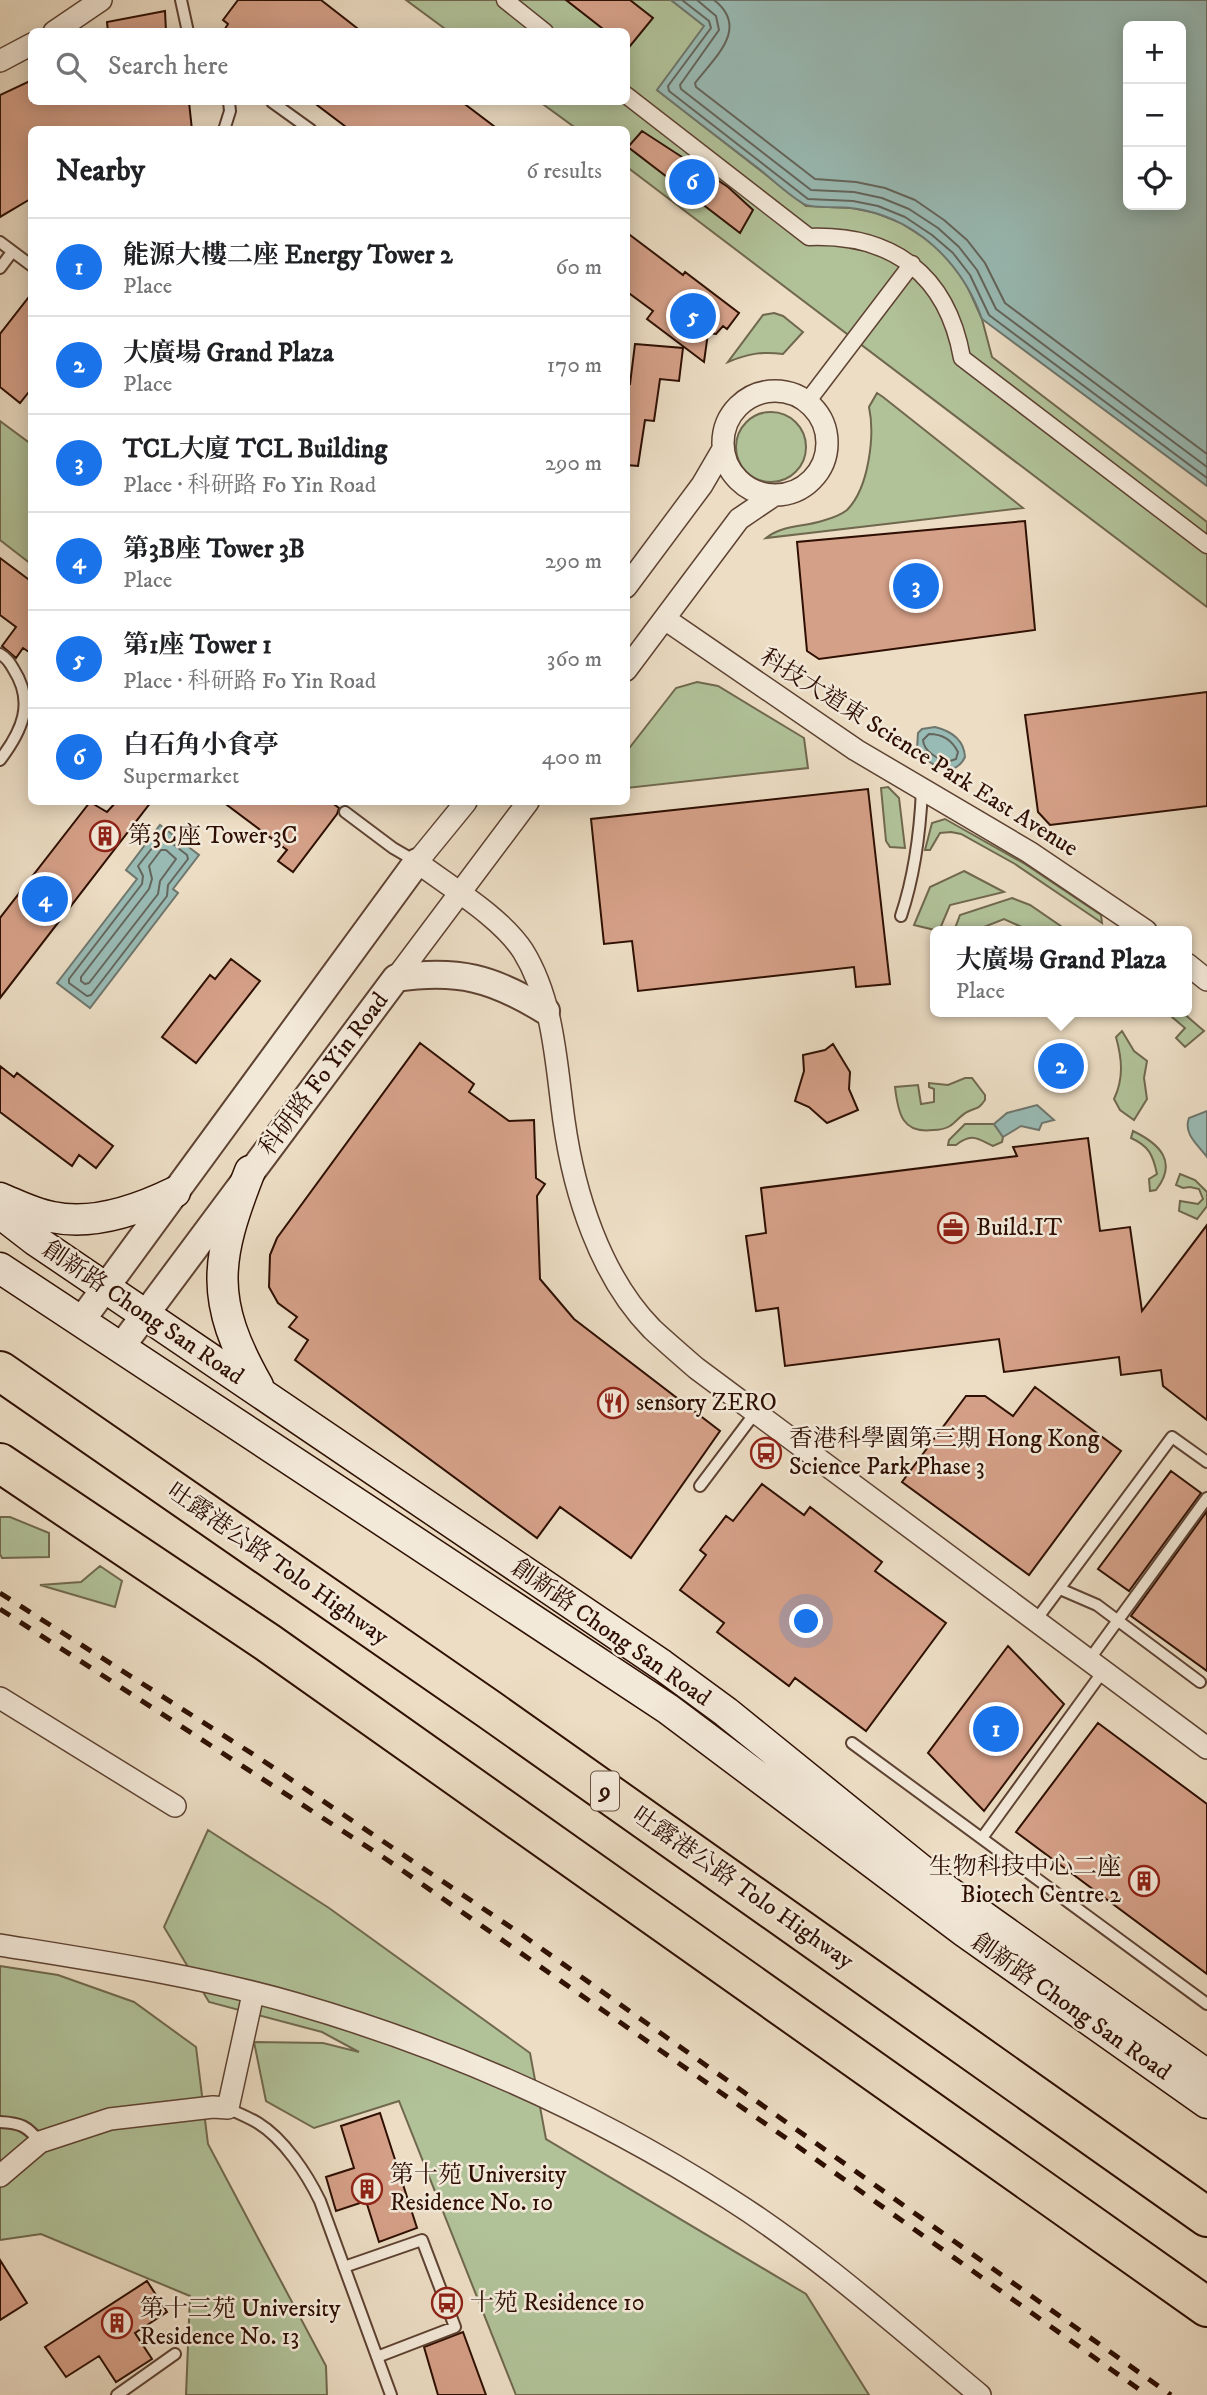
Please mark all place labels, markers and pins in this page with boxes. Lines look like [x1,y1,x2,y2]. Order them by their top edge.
pin: 6 [669,156,715,208]
pin: 5 [670,290,716,342]
pin: 3 [893,560,939,612]
building icon: 第3C座 Tower 3C [88,819,122,853]
place label: 第3C座 Tower 3C [128,821,298,851]
pin: 4 [22,873,68,925]
pin: 2 [1038,1040,1084,1092]
office icon: Build.IT [936,1211,970,1245]
place label: Build.IT [976,1213,1062,1243]
restaurant icon: sensory ZERO [596,1386,630,1420]
place label: sensory ZERO [636,1388,777,1418]
place label: 香港科學園第三期 Hong Kong Science Park Phase 3 [789,1424,1100,1482]
bus stop icon: 香港科學園第三期 Hong Kong Science Park Phase 3 [749,1436,783,1470]
pin: 1 [973,1703,1019,1755]
place label: 生物科技中心二座 Biotech Centre 2 [929,1852,1121,1910]
building icon: 生物科技中心二座 Biotech Centre 2 [1127,1864,1161,1898]
place label: 第十苑 University Residence No. 10 [390,2160,567,2218]
building icon: 第十苑 University Residence No. 10 [350,2172,384,2206]
bus stop icon: 十苑 Residence 10 [430,2286,464,2320]
place label: 十苑 Residence 10 [470,2288,645,2318]
place label: 第十三苑 University Residence No. 13 [140,2294,341,2352]
building icon: 第十三苑 University Residence No. 13 [100,2306,134,2340]

